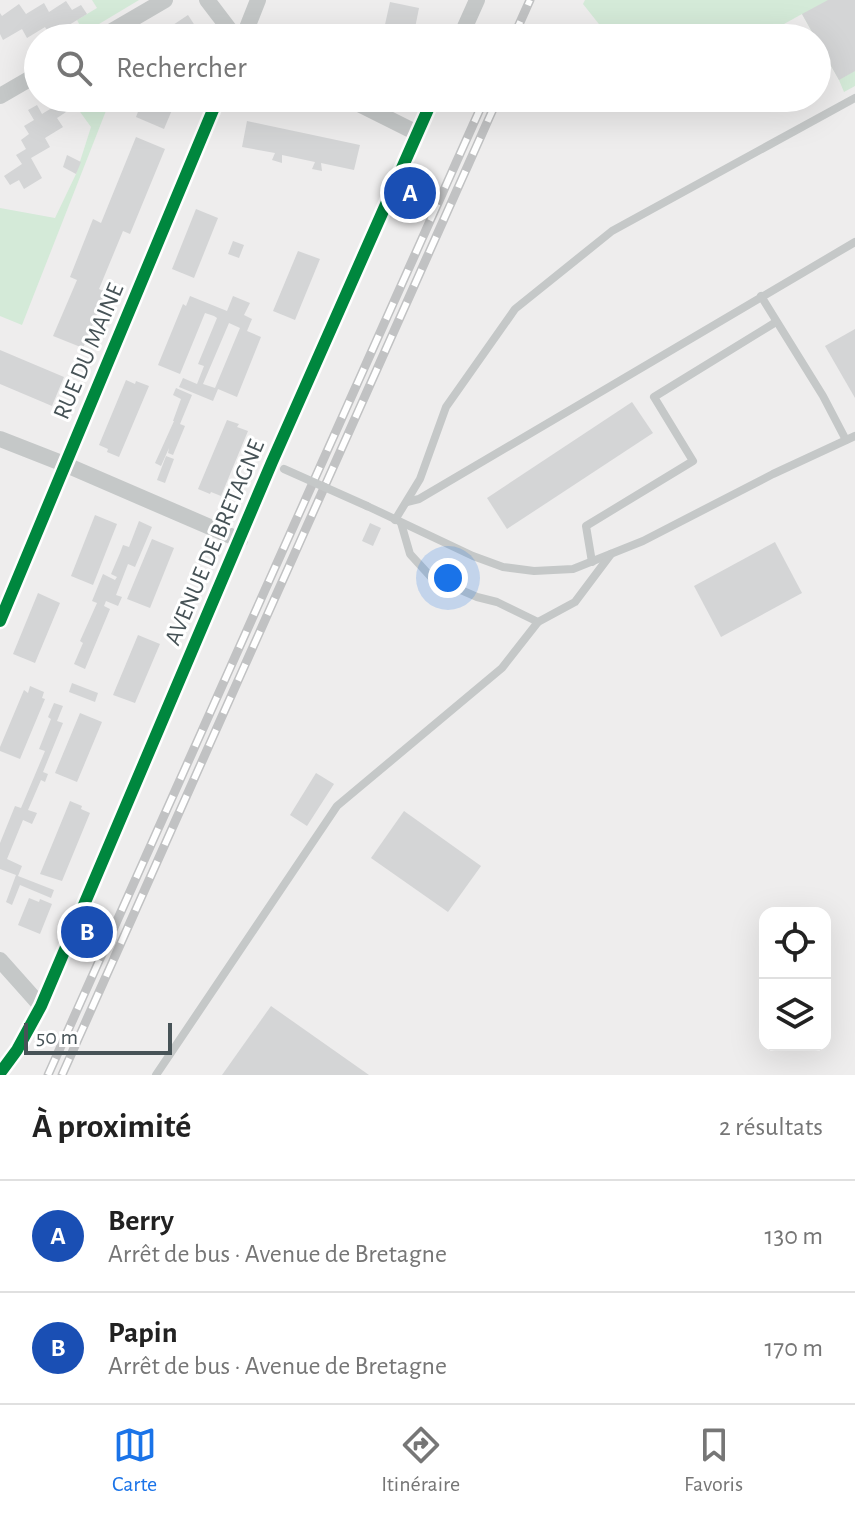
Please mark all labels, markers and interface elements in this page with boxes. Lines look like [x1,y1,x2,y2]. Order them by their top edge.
search box [24,24,831,112]
icon: search [52,46,96,90]
text: Rechercher [116,53,247,83]
pin: A [384,163,436,223]
street label: RUE DU MAINE [50,280,128,423]
street label: AVENUE DE BRETAGNE [161,436,269,649]
your location [428,558,468,598]
pin: B [61,902,113,962]
map controls [759,907,831,1051]
button: locate [759,907,831,979]
button: layers [759,979,831,1051]
scale bar [24,1019,172,1055]
text: 50 m [36,1026,78,1048]
text: À proximité [32,1110,191,1144]
text: 2 résultats [719,1114,823,1140]
text: Berry [108,1206,174,1236]
text: A [50,1223,66,1249]
text: 130 m [765,1223,823,1249]
text: Arrêt de bus · Avenue de Bretagne [108,1241,447,1267]
text: Papin [108,1318,178,1348]
text: B [50,1335,66,1361]
text: 170 m [764,1335,823,1361]
text: Arrêt de bus · Avenue de Bretagne [108,1353,447,1379]
tab: Carte [112,1423,157,1497]
tab: Itinéraire [381,1423,460,1497]
tab: Favoris [684,1423,743,1497]

